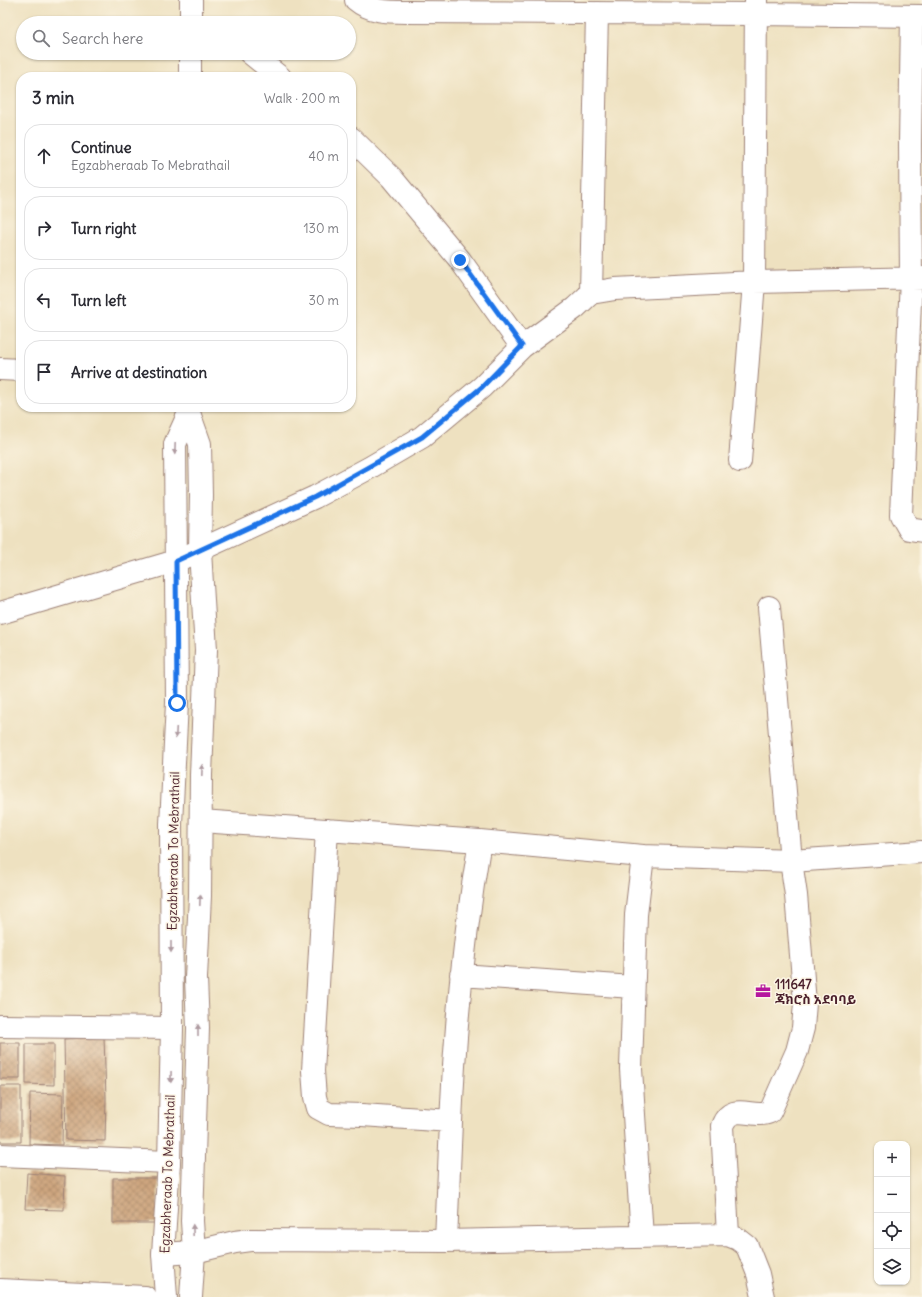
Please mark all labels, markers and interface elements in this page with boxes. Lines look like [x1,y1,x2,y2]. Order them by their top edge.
search box [16,16,356,60]
icon: search [30,27,52,49]
text: Search here [62,29,143,48]
text: 3 min [32,87,74,109]
text: Walk · 200 m [264,90,340,107]
text: Continue [71,138,132,157]
icon: ahead [33,145,55,167]
text: 40 m [308,148,339,165]
text: Egzabheraab To Mebrathail [71,157,230,174]
icon: right [33,217,55,239]
text: Turn right [71,219,136,238]
text: 130 m [303,220,339,237]
route end [451,251,469,269]
icon: left [33,289,55,311]
text: Turn left [71,291,126,310]
text: 30 m [309,292,339,309]
icon: arrive [33,361,55,383]
text: Arrive at destination [71,363,207,382]
one-way arrow [172,443,178,456]
route start [168,694,186,712]
one-way arrow [172,727,179,739]
one-way arrow [198,764,205,776]
street label: Egzabheraab To Mebrathail [164,771,183,931]
one-way arrow [196,894,203,906]
one-way arrow [168,941,174,954]
place label: 111647 ጃክሮስ አደባባይ [775,976,857,1008]
office icon: 111647 ጃክሮስ አደባባይ [754,982,772,1000]
one-way arrow [195,1023,201,1036]
one-way arrow [168,1071,174,1084]
street label: Egzabheraab To Mebrathail [156,1094,179,1254]
map controls [874,1141,910,1285]
button: + [874,1141,910,1177]
button: − [874,1177,910,1213]
button: locate [874,1213,910,1249]
one-way arrow [190,1223,196,1236]
button: layers [874,1249,910,1285]

